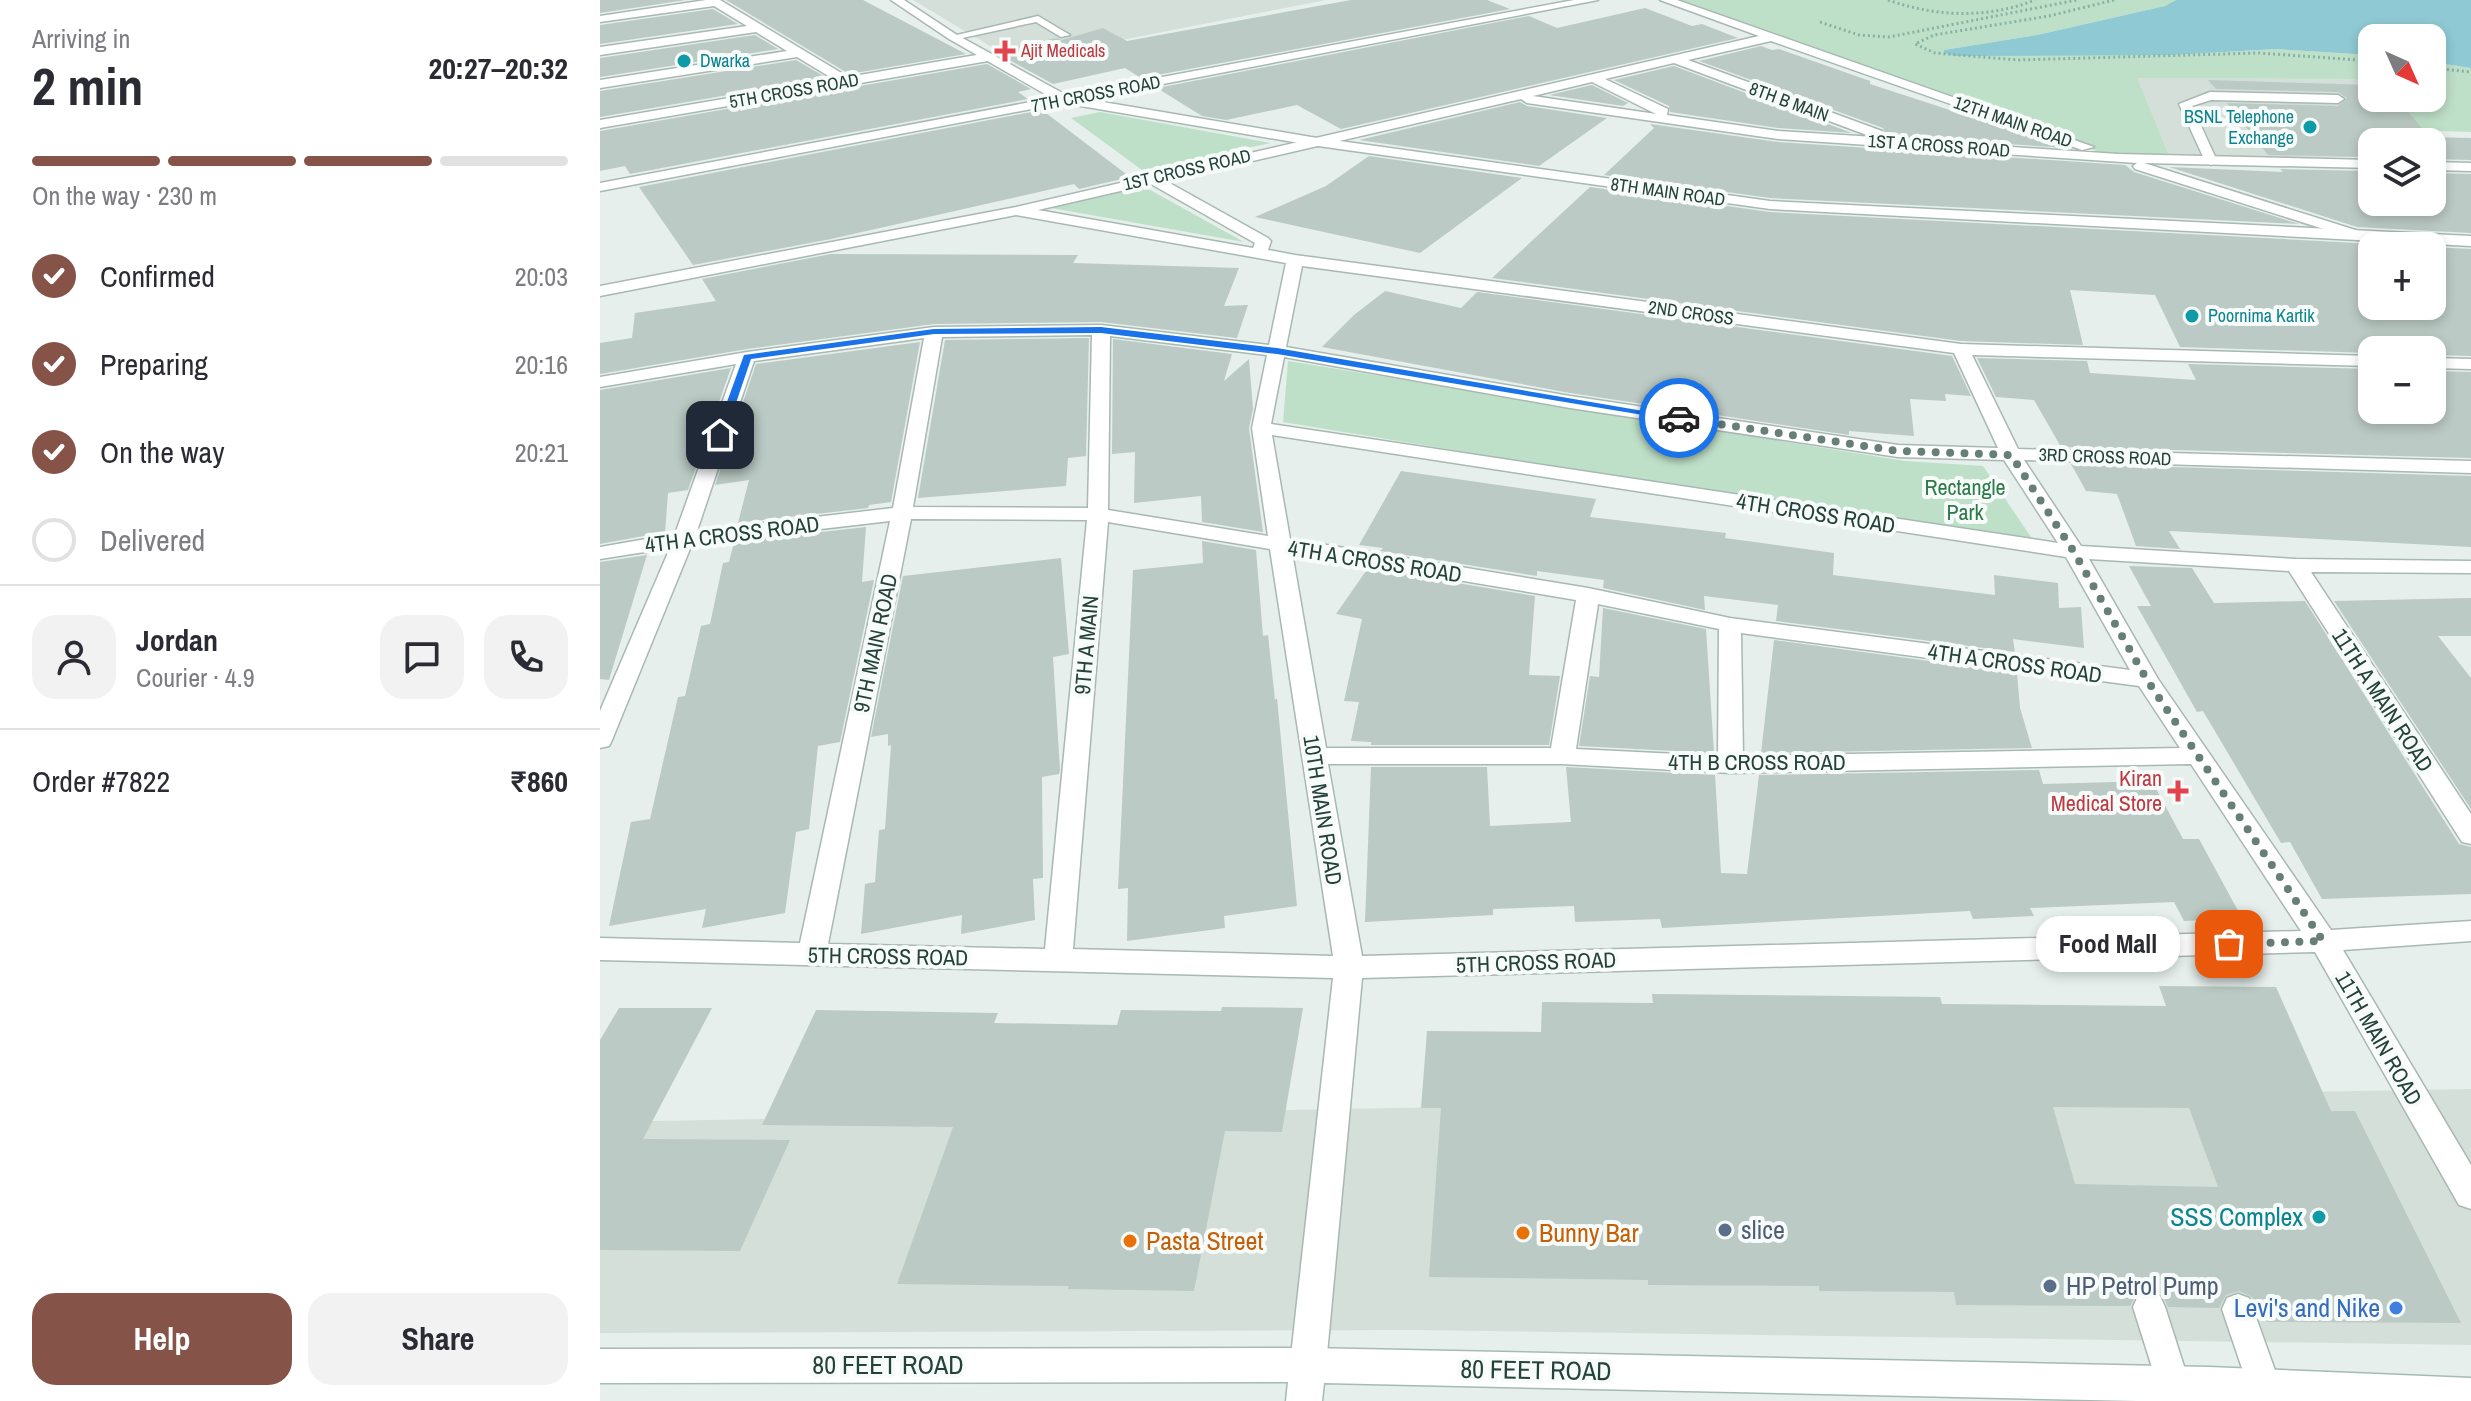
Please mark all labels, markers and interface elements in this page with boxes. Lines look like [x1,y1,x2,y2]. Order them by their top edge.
text: Arriving in [32,21,130,56]
north arrow [2358,24,2446,112]
map controls [2358,24,2446,424]
place label: Ajit Medicals [1020,38,1106,63]
marker: Ajit Medicals [996,42,1014,60]
text: 20:27–20:32 [429,48,568,88]
place label: Dwarka [700,48,750,73]
text: 2 min [32,51,143,121]
marker: Dwarka [675,52,693,70]
street label: 5TH CROSS ROAD [727,67,861,114]
street label: 7TH CROSS ROAD [1029,69,1163,118]
street label: 8TH B MAIN [1746,76,1832,127]
street label: 12TH MAIN ROAD [1951,90,2076,154]
place label: BSNL Telephone Exchange [2184,104,2294,150]
marker: BSNL Telephone Exchange [2301,118,2319,136]
street label: 1ST A CROSS ROAD [1867,128,2011,163]
button: layers [2358,128,2446,216]
street label: 1ST CROSS ROAD [1121,143,1253,196]
street label: 8TH MAIN ROAD [1609,171,1727,212]
text: On the way · 230 m [32,178,217,213]
button: + [2358,232,2446,320]
icon: check [32,254,76,298]
text: Confirmed [100,256,215,296]
text: 20:03 [515,259,568,294]
street label: 2ND CROSS [1647,294,1736,331]
place label: Poornima Kartik [2208,303,2315,328]
marker: Poornima Kartik [2183,307,2201,325]
button: − [2358,336,2446,424]
icon: check [32,342,76,386]
text: Preparing [100,344,208,384]
text: 20:16 [515,347,568,382]
courier [1639,378,1719,458]
icon: car [1657,396,1701,440]
pin [686,401,754,469]
icon: home [698,413,742,457]
icon: check [32,430,76,474]
text: On the way [100,432,224,472]
text: 20:21 [515,435,568,470]
street label: 3RD CROSS ROAD [2038,442,2172,471]
park label: Rectangle Park [1924,472,2006,527]
street label: 4TH CROSS ROAD [1734,486,1898,540]
street label: 4TH A CROSS ROAD [643,508,821,560]
text: Delivered [100,520,205,560]
street label: 4TH A CROSS ROAD [1286,532,1464,590]
street label: 9TH MAIN ROAD [846,571,904,715]
street label: 9TH A MAIN [1067,594,1105,696]
button: person [32,615,116,699]
button: chat [380,615,464,699]
button: phone [484,615,568,699]
text: Jordan [136,620,218,660]
street label: 11TH A MAIN ROAD [2325,623,2441,777]
street label: 4TH A CROSS ROAD [1926,636,2104,690]
text: Courier · 4.9 [136,660,255,695]
street label: 10TH MAIN ROAD [1296,733,1350,887]
street label: 4TH B CROSS ROAD [1668,747,1846,777]
text: Order #7822 [32,761,170,801]
text: ₹860 [510,761,568,801]
place label: Kiran Medical Store [2051,763,2162,818]
marker: Kiran Medical Store [2169,782,2187,800]
pin [2195,910,2263,978]
callout: Food Mall [2037,916,2181,972]
icon: bag [2207,922,2251,966]
text: Food Mall [2059,926,2157,961]
street label: 5TH CROSS ROAD [808,940,968,972]
street label: 5TH CROSS ROAD [1455,944,1617,980]
street label: 11TH MAIN ROAD [2328,966,2430,1110]
place label: SSS Complex [2170,1199,2303,1234]
marker: SSS Complex [2310,1208,2328,1226]
place label: slice [1741,1212,1785,1247]
place label: Bunny Bar [1539,1215,1639,1250]
marker: slice [1716,1221,1734,1239]
place label: Pasta Street [1146,1223,1263,1258]
marker: Bunny Bar [1514,1224,1532,1242]
marker: Pasta Street [1121,1232,1139,1250]
place label: HP Petrol Pump [2066,1268,2219,1303]
marker: HP Petrol Pump [2041,1277,2059,1295]
place label: Levi's and Nike [2234,1290,2380,1325]
button: Help [32,1293,292,1385]
button: Share [308,1293,568,1385]
marker: Levi's and Nike [2387,1299,2405,1317]
street label: 80 FEET ROAD [812,1347,964,1382]
street label: 80 FEET ROAD [1460,1351,1612,1388]

